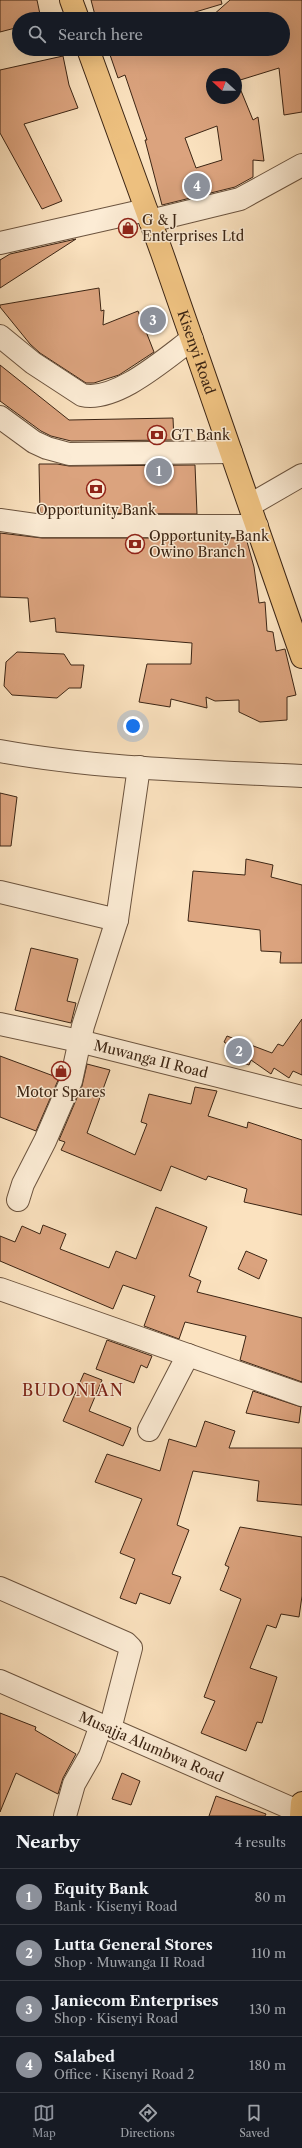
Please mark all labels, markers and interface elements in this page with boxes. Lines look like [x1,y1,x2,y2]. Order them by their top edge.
search box [12,12,290,56]
icon: search [26,23,48,45]
text: Search here [58,25,143,44]
north arrow [206,68,242,104]
pin: 4 [184,171,210,201]
place label: G & J Enterprises Ltd [142,211,245,245]
shop icon: G & J Enterprises Ltd [117,217,139,239]
pin: 3 [140,305,166,335]
street label: Kisenyi Road [173,308,219,397]
bank icon: GT Bank [146,424,168,446]
place label: GT Bank [171,426,231,444]
pin: 1 [146,456,172,486]
bank icon: Opportunity Bank [85,478,107,500]
place label: Opportunity Bank [36,501,157,519]
place label: Opportunity Bank Owino Branch [149,527,270,561]
bank icon: Opportunity Bank Owino Branch [124,533,146,555]
your location [123,716,143,736]
street label: Muwanga II Road [92,1036,210,1082]
pin: 2 [226,1036,252,1066]
shop icon: Motor Spares [50,1060,72,1082]
place label: Motor Spares [16,1083,106,1101]
district label: BUDONIAN [22,1380,124,1400]
street label: Musajja Alumbwa Road [76,1708,227,1787]
text: Nearby [16,1832,80,1852]
text: 4 results [235,1834,286,1850]
text: Equity Bank [54,1879,149,1898]
text: 1 [26,1889,32,1905]
text: 80 m [254,1889,286,1905]
text: Bank · Kisenyi Road [54,1898,178,1914]
text: Lutta General Stores [54,1935,213,1954]
text: 2 [25,1945,33,1961]
text: 110 m [251,1945,286,1961]
text: Shop · Muwanga II Road [54,1954,205,1970]
text: Janiecom Enterprises [54,1991,219,2010]
text: 3 [25,2001,33,2017]
text: 130 m [250,2001,286,2017]
text: Shop · Kisenyi Road [54,2010,178,2026]
text: Salabed [54,2047,115,2066]
text: 4 [25,2057,33,2073]
text: 180 m [249,2057,286,2073]
text: Office · Kisenyi Road 2 [54,2066,195,2082]
tab: Map [32,2102,56,2140]
tab: Directions [120,2102,175,2140]
tab: Saved [239,2102,270,2140]

